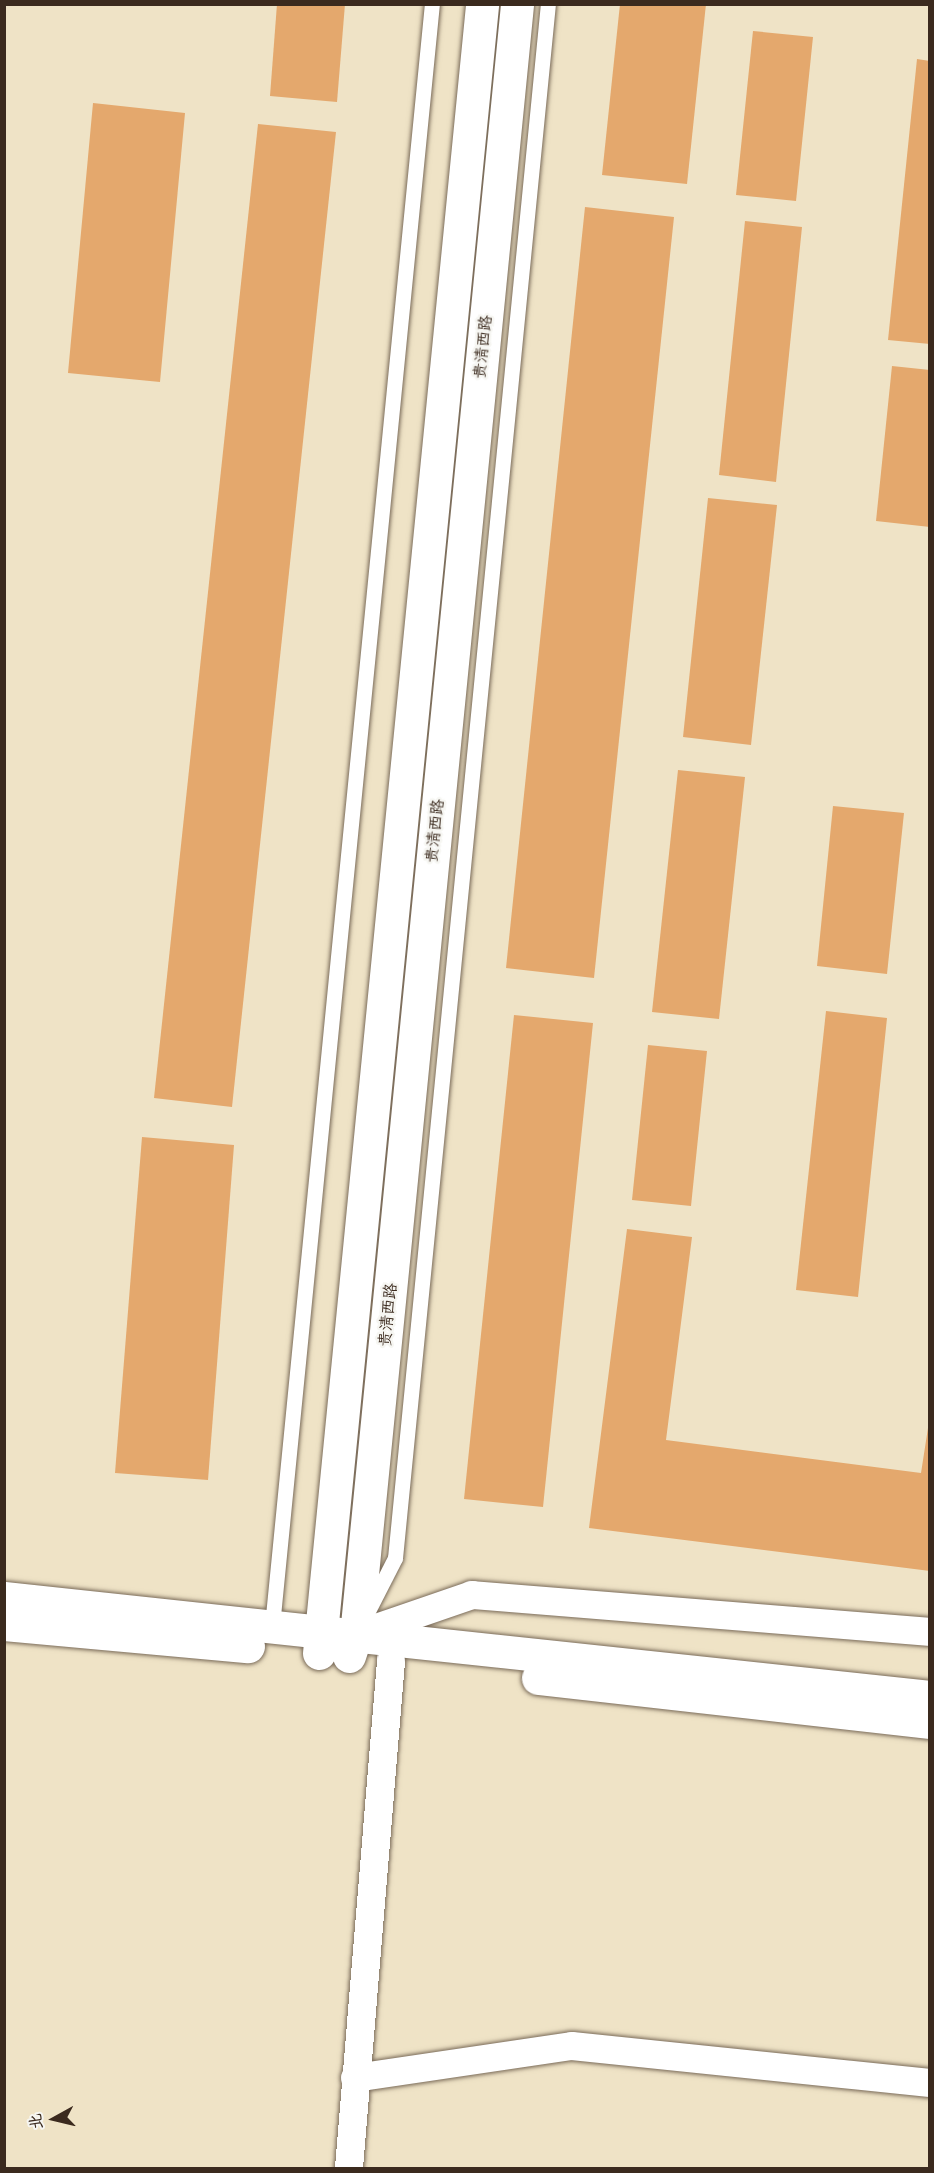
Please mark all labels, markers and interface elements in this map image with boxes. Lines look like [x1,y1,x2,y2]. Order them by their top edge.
street label: 贵清西路 [470,314,496,380]
street label: 贵清西路 [422,798,448,864]
street label: 贵清西路 [375,1282,401,1348]
north arrow [24,2089,84,2149]
text: 北 [25,2112,47,2131]

